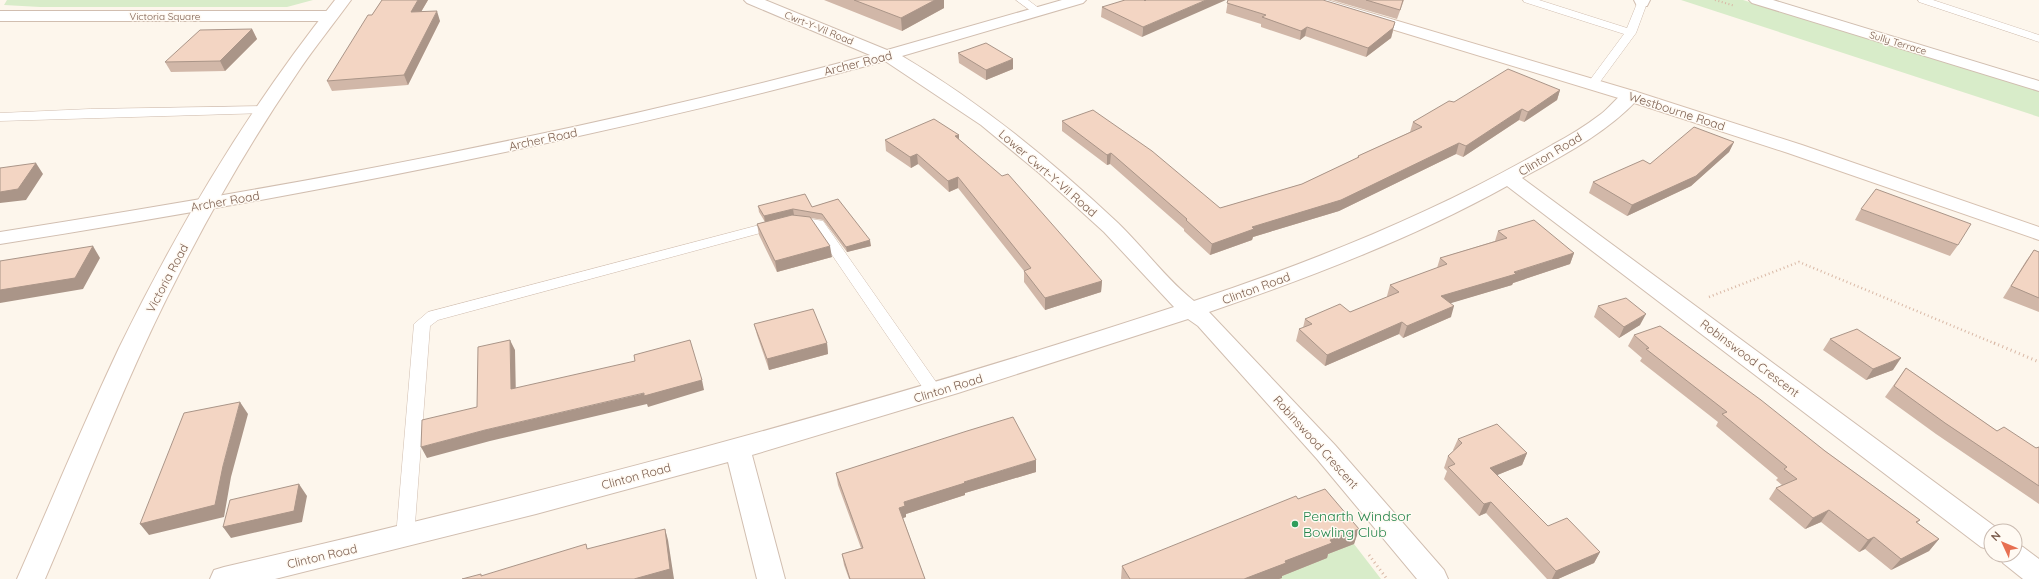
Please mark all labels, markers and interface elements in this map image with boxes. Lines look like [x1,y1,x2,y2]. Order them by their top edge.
street label: Cwrt-Y-Vil Road [783,8,855,48]
street label: Victoria Square [130,10,201,23]
street label: Sully Terrace [1868,28,1929,58]
street label: Archer Road [822,47,894,79]
street label: Westbourne Road [1627,88,1727,134]
street label: Archer Road [507,124,579,154]
street label: Lower Cwrt-Y-Vil Road [996,126,1100,220]
street label: Clinton Road [1516,129,1584,179]
street label: Archer Road [189,188,261,214]
street label: Victoria Road [143,241,191,315]
street label: Clinton Road [1220,269,1292,307]
street label: Robinswood Crescent [1697,316,1803,400]
street label: Clinton Road [912,370,984,406]
street label: Robinswood Crescent [1270,392,1362,492]
street label: Clinton Road [600,460,672,492]
place label: Penarth Windsor Bowling Club [1303,507,1412,541]
marker: Penarth Windsor Bowling Club [1290,519,1300,529]
north arrow [1983,523,2023,563]
text: N [1988,528,2004,544]
street label: Clinton Road [286,541,358,571]

